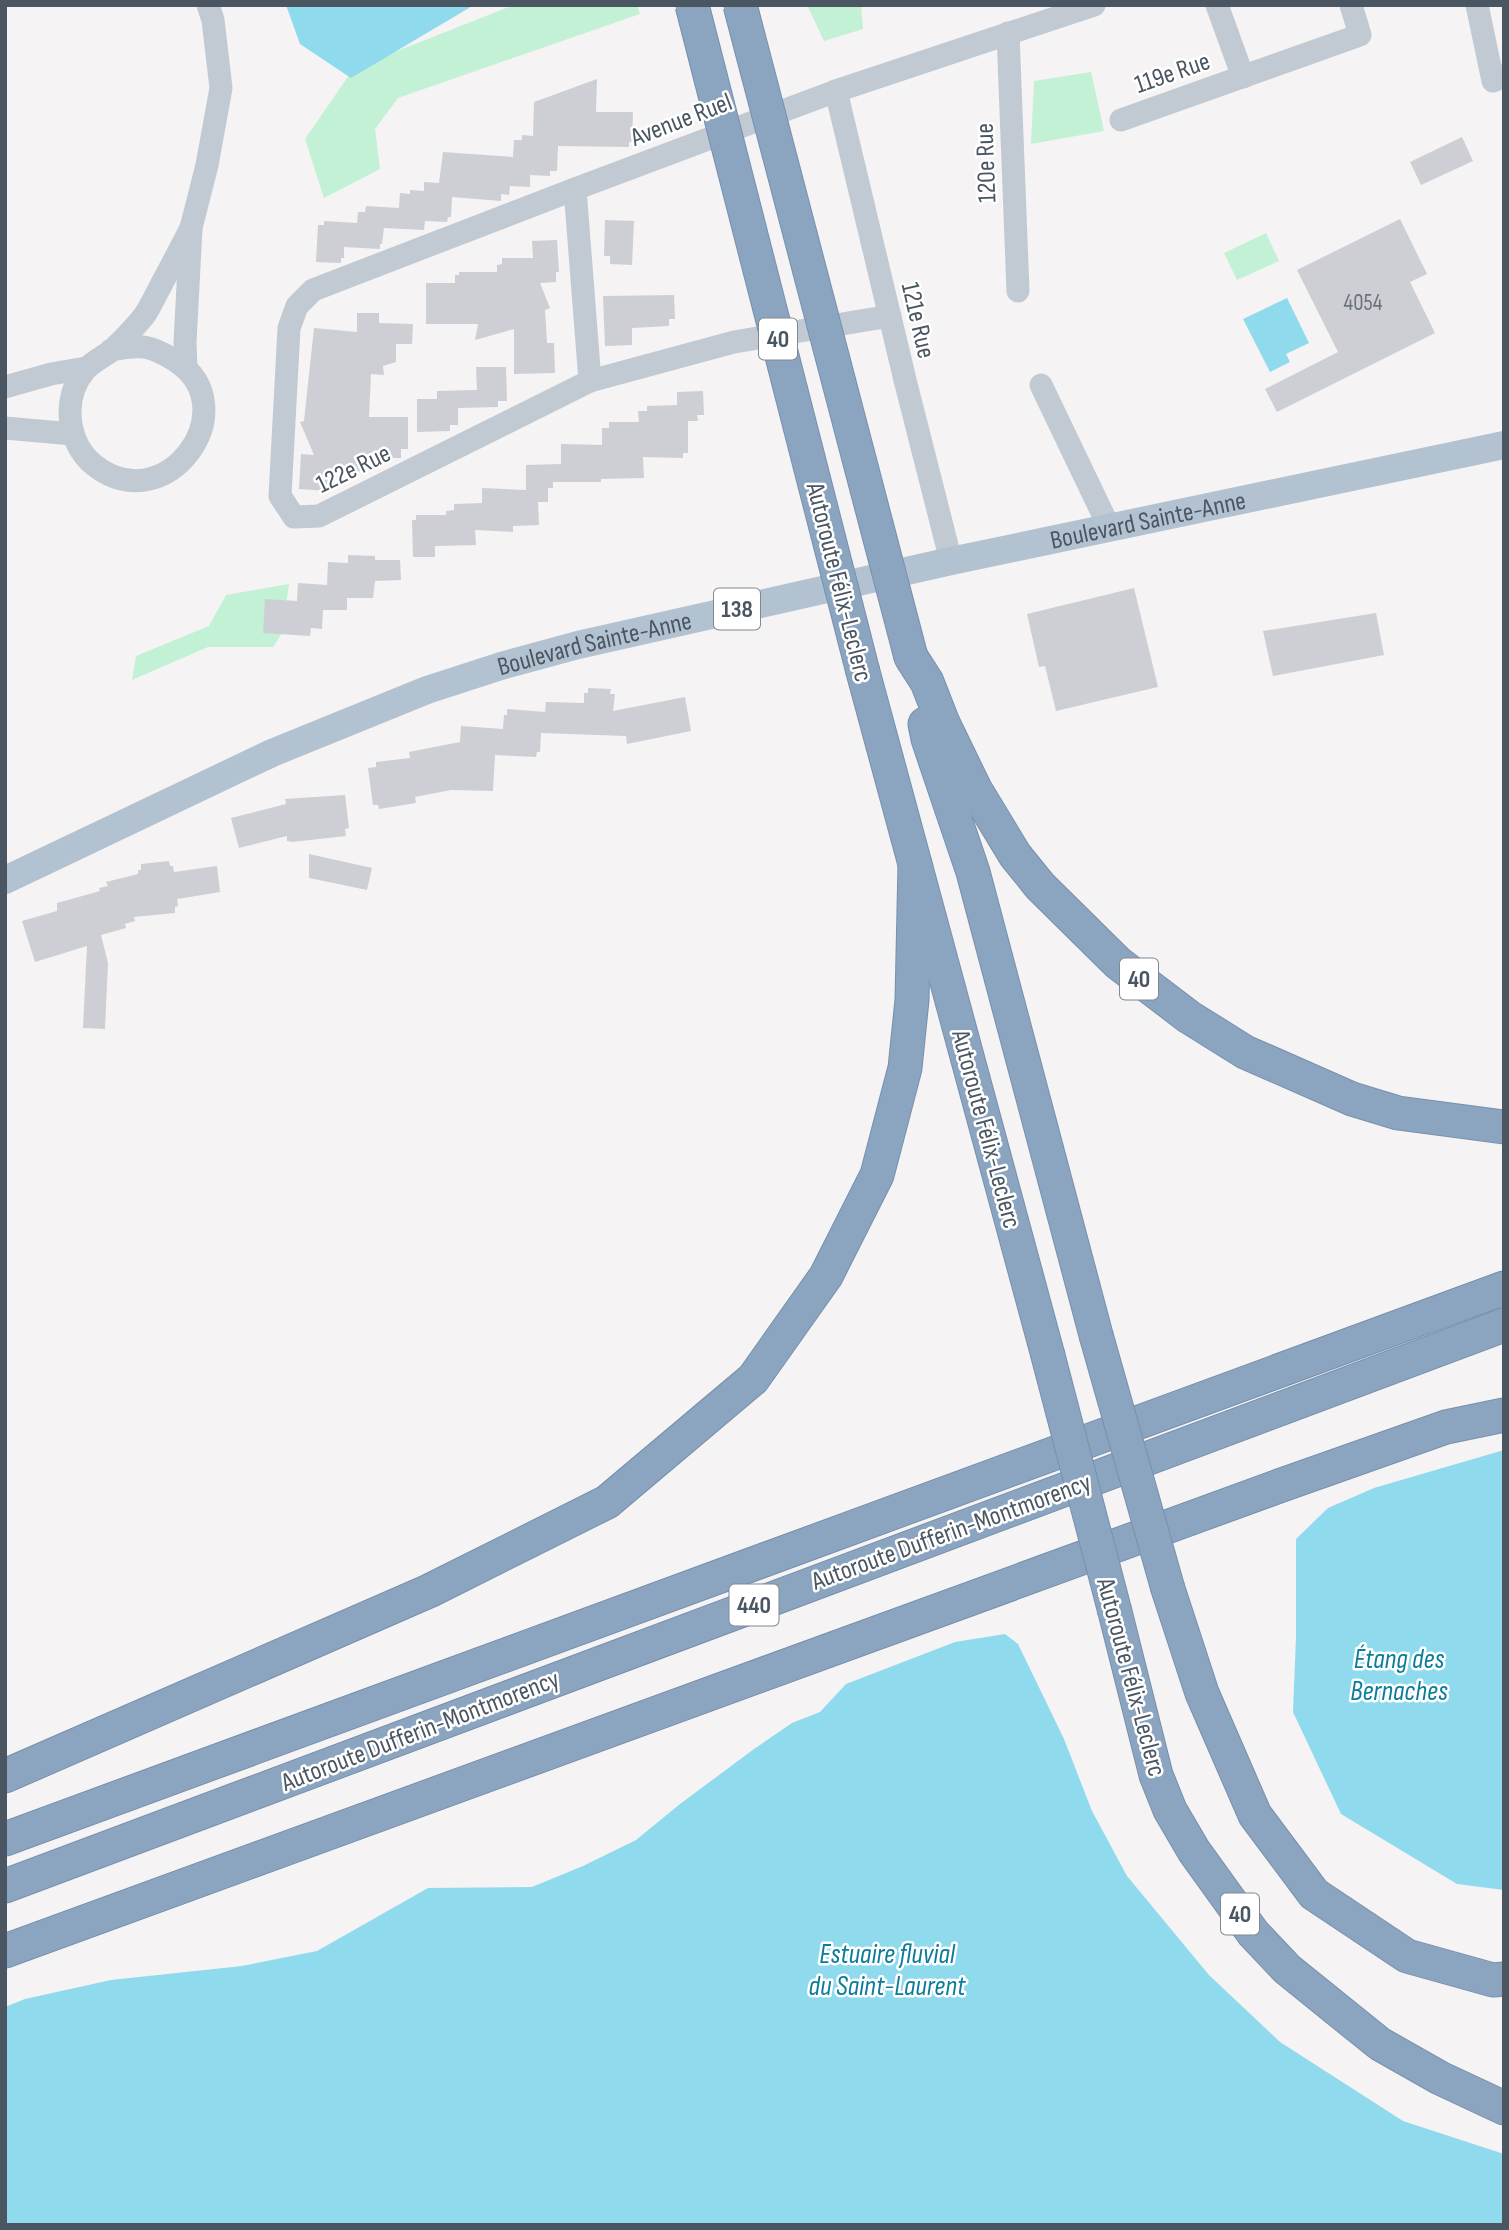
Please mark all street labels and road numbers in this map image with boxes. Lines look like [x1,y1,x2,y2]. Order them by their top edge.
street label: 119e Rue [1131,46,1214,101]
street label: Avenue Ruel [626,87,737,154]
street label: 120e Rue [970,123,1003,203]
street label: 121e Rue [894,279,941,361]
road number: 40 [759,318,797,360]
street label: 122e Rue [311,438,396,501]
street label: Autoroute Félix-Leclerc [799,479,878,685]
street label: Boulevard Sainte-Anne [1048,486,1249,557]
road number: 138 [714,588,760,630]
street label: Boulevard Sainte-Anne [494,606,695,683]
road number: 40 [1120,959,1158,1000]
street label: Autoroute Félix-Leclerc [944,1026,1027,1232]
street label: Autoroute Dufferin-Montmorency [807,1467,1095,1598]
street label: Autoroute Félix-Leclerc [1089,1574,1172,1780]
road number: 440 [730,1584,778,1625]
street label: Autoroute Dufferin-Montmorency [276,1664,564,1799]
road number: 40 [1221,1894,1259,1935]

